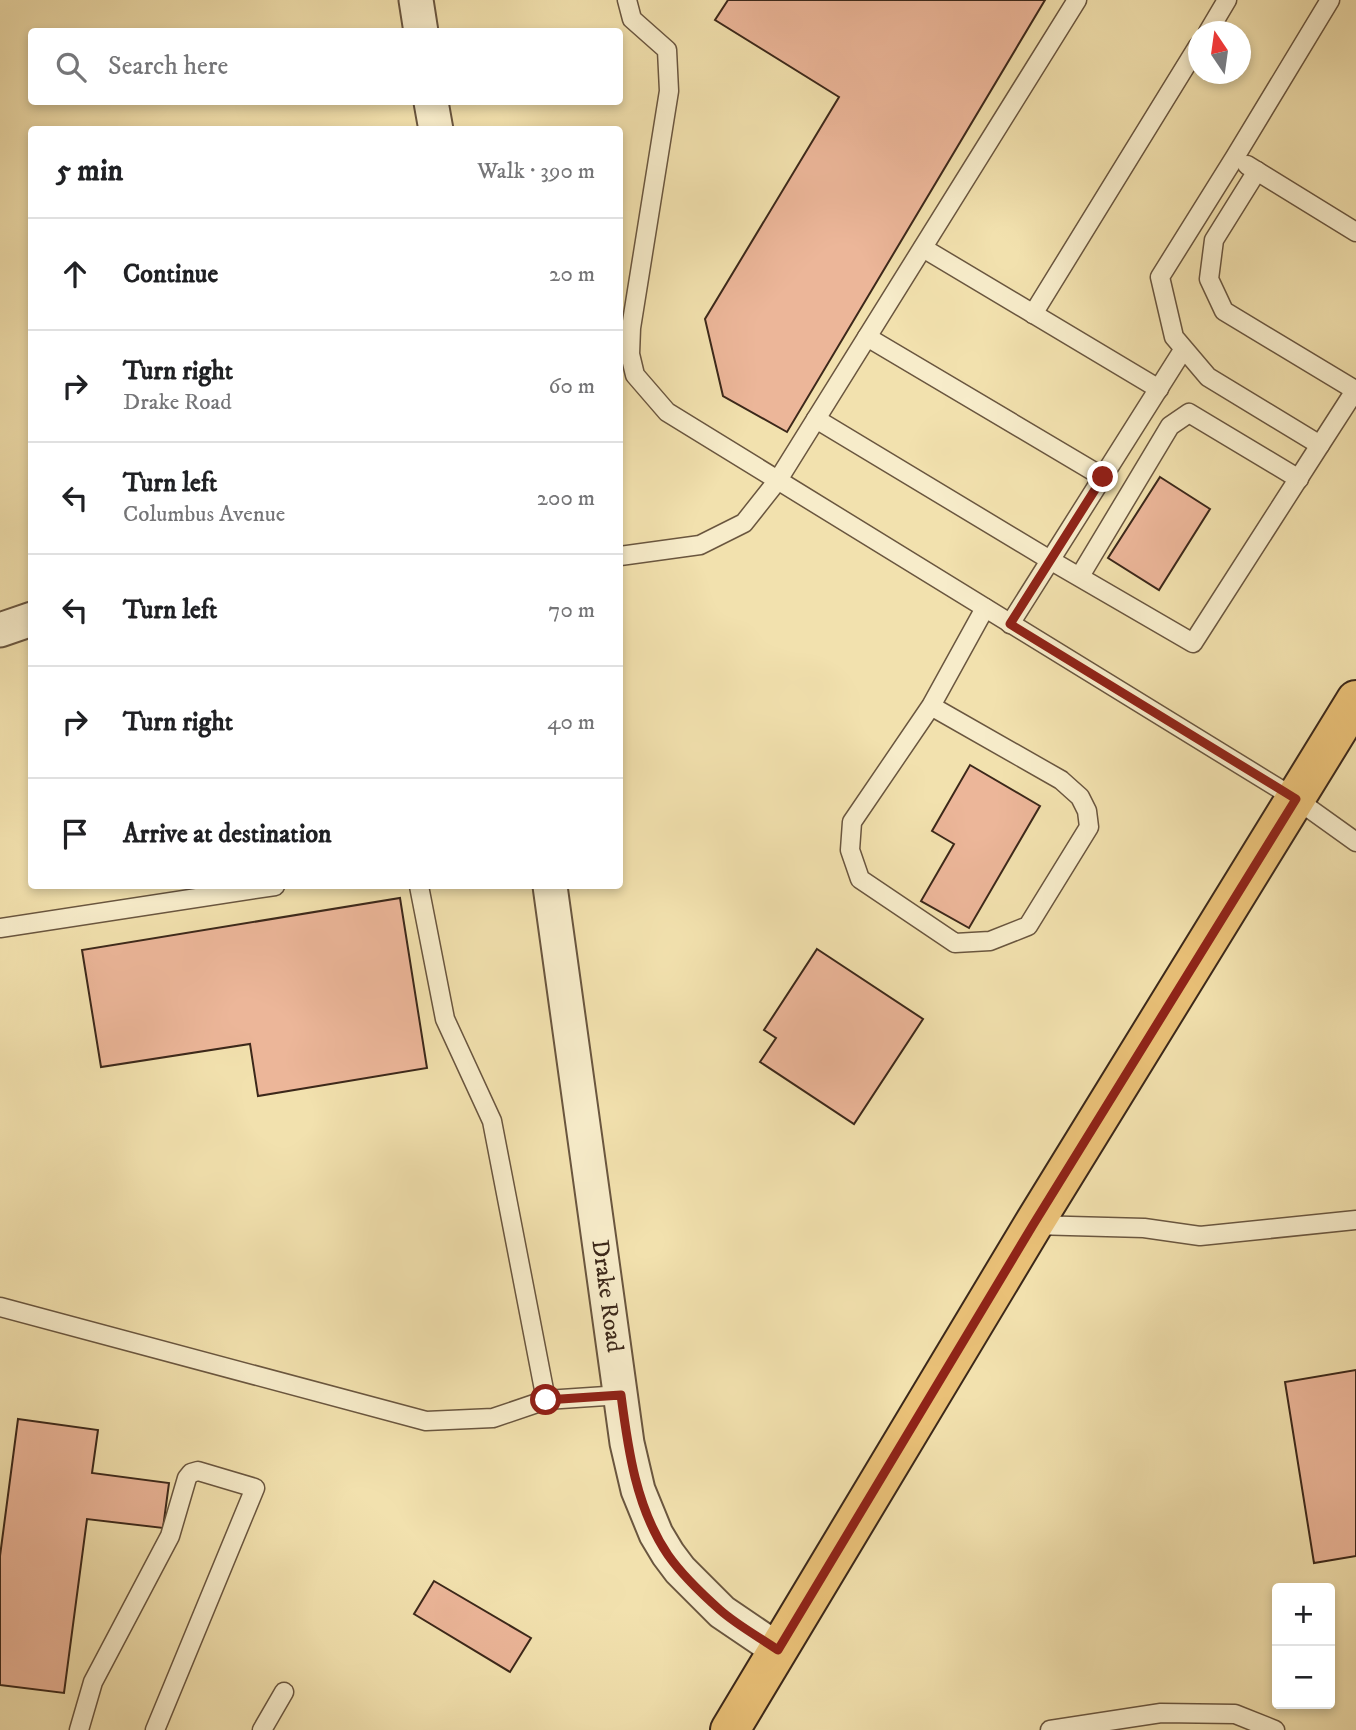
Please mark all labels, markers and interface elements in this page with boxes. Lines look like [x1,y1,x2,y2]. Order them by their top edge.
north arrow [1188,21,1251,84]
search box [28,28,623,105]
icon: search [52,48,90,86]
text: Search here [108,50,228,83]
text: 5 min [56,153,123,190]
text: Walk · 390 m [477,157,595,186]
icon: ahead [56,255,94,293]
text: Continue [123,258,218,291]
text: 20 m [549,260,595,289]
text: Turn right [123,355,233,388]
icon: right [56,367,94,405]
text: 60 m [548,372,595,401]
text: Drake Road [123,388,232,417]
route end [1087,461,1118,492]
text: Turn left [123,467,217,500]
icon: left [56,479,94,517]
text: 200 m [537,484,595,513]
text: Columbus Avenue [123,500,285,529]
icon: left [56,591,94,629]
text: Turn left [123,594,217,627]
text: 70 m [548,596,595,625]
icon: right [56,703,94,741]
text: Turn right [123,706,233,739]
text: 40 m [547,708,595,737]
icon: arrive [56,815,94,853]
text: Arrive at destination [123,818,332,851]
street label: Drake Road [584,1238,630,1354]
route start [530,1384,561,1415]
map controls [1272,1583,1335,1709]
button: + [1272,1583,1335,1646]
button: − [1272,1646,1335,1709]

